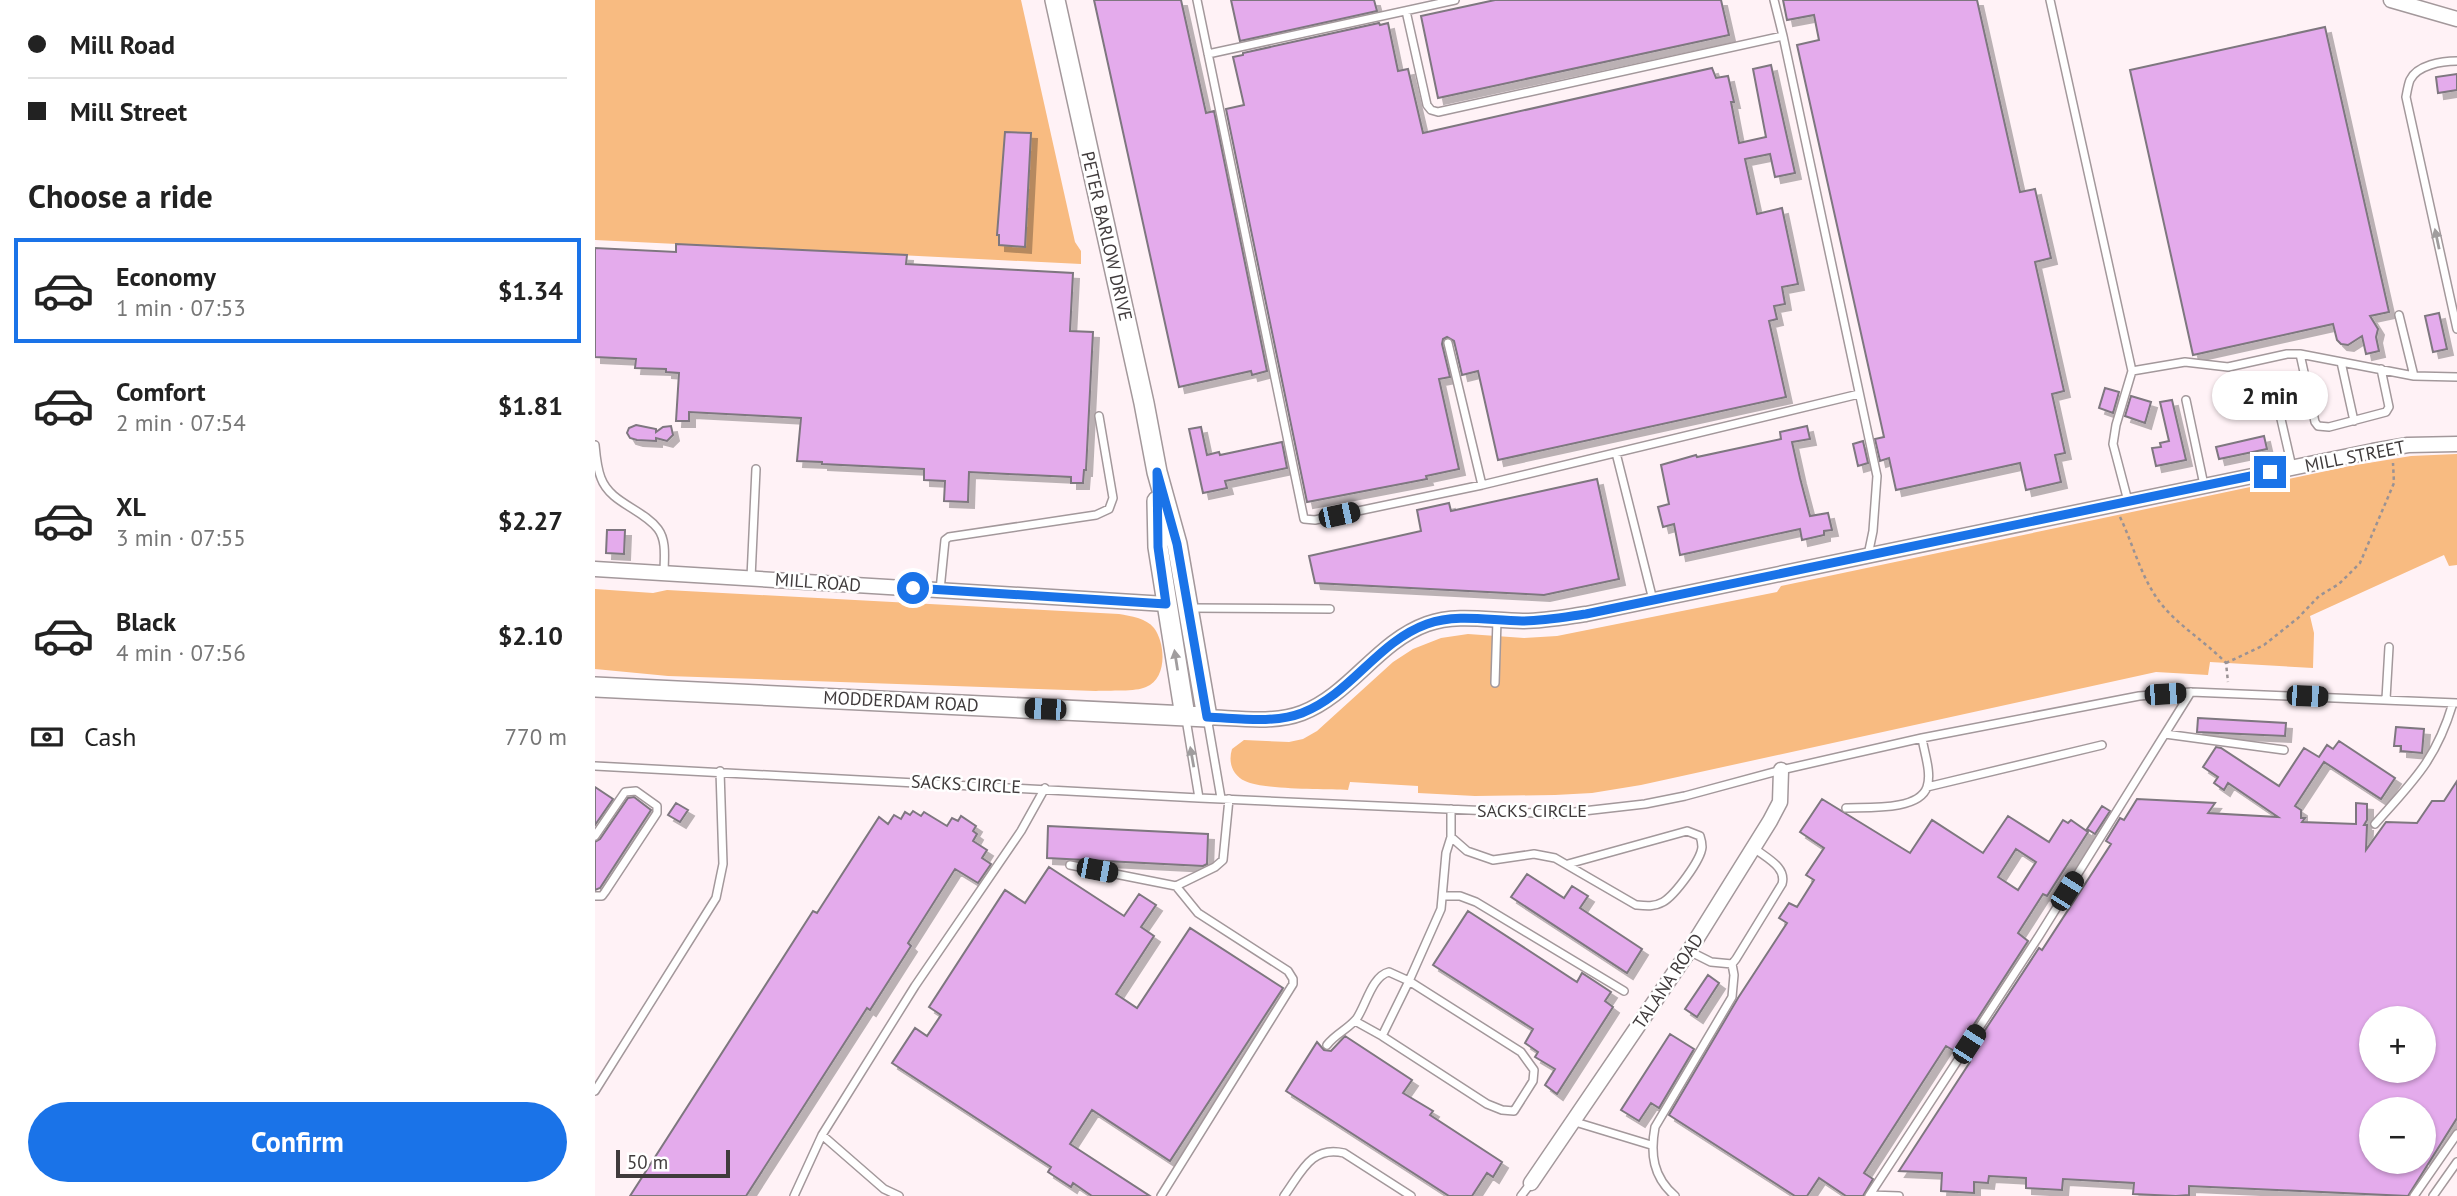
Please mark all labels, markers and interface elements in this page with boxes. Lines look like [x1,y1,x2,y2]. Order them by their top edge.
text: Mill Road [70,28,175,61]
text: Mill Street [70,95,187,128]
street label: PETER BARLOW DRIVE [1076,149,1138,323]
text: Choose a ride [28,175,213,217]
one-way arrow [2431,228,2442,250]
icon: car [32,259,95,322]
text: Economy [116,260,216,293]
text: $1.34 [498,274,563,307]
text: 1 min · 07:53 [116,293,246,322]
callout: 2 min [2212,370,2328,420]
icon: car [32,374,95,437]
text: Comfort [116,375,206,408]
text: 2 min [2242,381,2298,410]
text: $1.81 [498,389,563,422]
text: 2 min · 07:54 [116,408,246,437]
street label: MILL STREET [2303,435,2407,477]
route end [2254,456,2286,488]
icon: car [32,489,95,552]
text: XL [116,490,146,523]
car [1317,500,1362,530]
text: $2.27 [498,504,563,537]
text: 3 min · 07:55 [116,523,246,552]
street label: MILL ROAD [774,568,862,596]
route start [897,572,929,604]
icon: car [32,604,95,667]
text: Black [116,605,176,638]
text: $2.10 [498,619,563,652]
text: 4 min · 07:56 [116,638,246,667]
one-way arrow [1170,649,1181,671]
car [2144,682,2187,706]
street label: MODDERDAM ROAD [823,685,979,717]
car [2286,685,2329,707]
car [1024,697,1067,721]
icon: cash [28,718,66,756]
text: Cash [84,720,136,753]
text: 770 m [505,722,567,751]
one-way arrow [1186,746,1197,768]
street label: SACKS CIRCLE [911,770,1021,798]
street label: SACKS CIRCLE [1477,799,1587,822]
car [1075,856,1120,884]
car [2047,868,2088,914]
street label: TALANA ROAD [1628,929,1708,1033]
map controls [2359,1006,2436,1174]
button: + [2359,1006,2436,1083]
car [1949,1021,1990,1067]
button: − [2359,1097,2436,1174]
button: Confirm [28,1102,567,1182]
scale bar [616,1147,730,1179]
text: 50 m [627,1150,668,1174]

